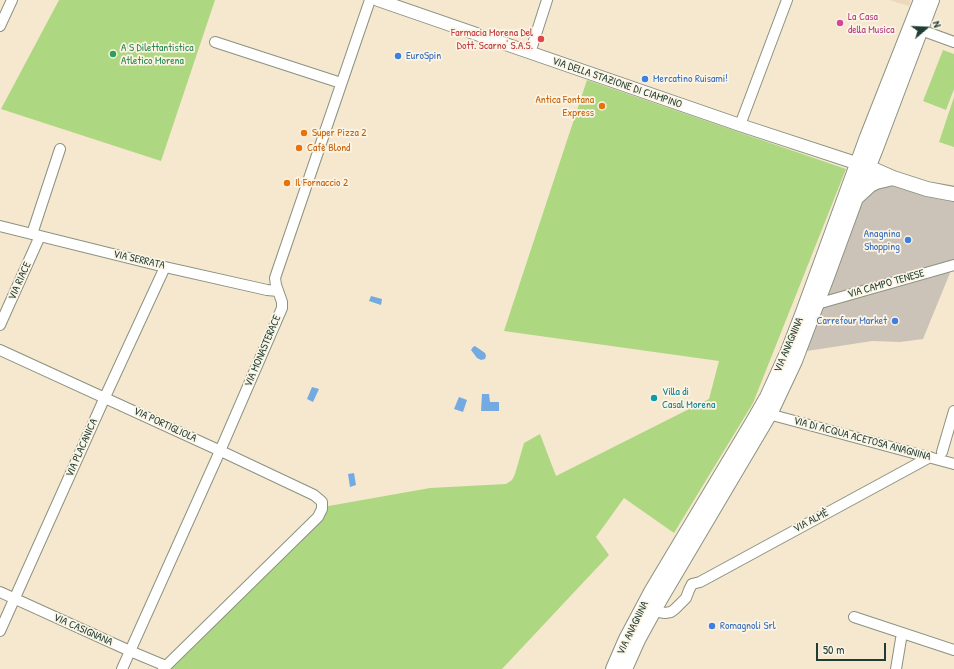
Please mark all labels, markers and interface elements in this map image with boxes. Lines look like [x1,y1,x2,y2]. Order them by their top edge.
north arrow [906,8,946,48]
place label: La Casa della Musica [848,10,894,36]
marker: La Casa della Musica [835,18,845,28]
text: N [930,19,945,29]
place label: Farmacia Morena Del Dott. Scarno' S.A.S. [451,26,533,52]
marker: Farmacia Morena Del Dott. Scarno' S.A.S. [536,34,546,44]
place label: A S Dilettantistica Atletico Morena [121,41,194,67]
marker: A S Dilettantistica Atletico Morena [108,49,118,59]
place label: EuroSpin [406,49,441,63]
marker: EuroSpin [393,51,403,61]
street label: VIA DELLA STAZIONE DI CIAMPINO [550,55,684,111]
place label: Mercatino Ruisami! [653,72,728,86]
marker: Mercatino Ruisami! [640,74,650,84]
place label: Antica Fontana Express [535,93,594,119]
marker: Antica Fontana Express [597,101,607,111]
place label: Super Pizza 2 [312,126,366,140]
marker: Super Pizza 2 [299,128,309,138]
place label: Cafè Blond [307,141,350,155]
marker: Cafè Blond [294,143,304,153]
place label: Il Fornaccio 2 [295,176,348,190]
marker: Il Fornaccio 2 [282,178,292,188]
place label: Anagnina Shopping [864,227,900,253]
marker: Anagnina Shopping [903,235,913,245]
street label: VIA SERRATA [112,248,166,272]
street label: VIA RIACE [6,260,34,302]
street label: VIA CAMPO TENESE [846,267,926,301]
street label: VIA MONASTERACE [242,313,284,389]
place label: Carrefour Market [816,314,887,328]
street label: VIA ANAGNINA [772,316,806,374]
marker: Carrefour Market [890,316,900,326]
place label: Villa di Casal Morena [662,385,715,411]
marker: Villa di Casal Morena [649,393,659,403]
street label: VIA PORTIGLIOLA [131,405,199,445]
street label: VIA DI ACQUA ACETOSA ANAGNINA [792,414,932,464]
street label: VIA PLACANICA [63,417,101,479]
street label: VIA ALMÈ [791,506,831,536]
street label: VIA ANAGNINA [614,599,652,657]
street label: VIA CASIGNANA [51,611,115,649]
place label: Romagnoli Srl [720,619,776,633]
marker: Romagnoli Srl [707,621,717,631]
scale bar [818,635,888,661]
text: 50 m [823,641,844,658]

